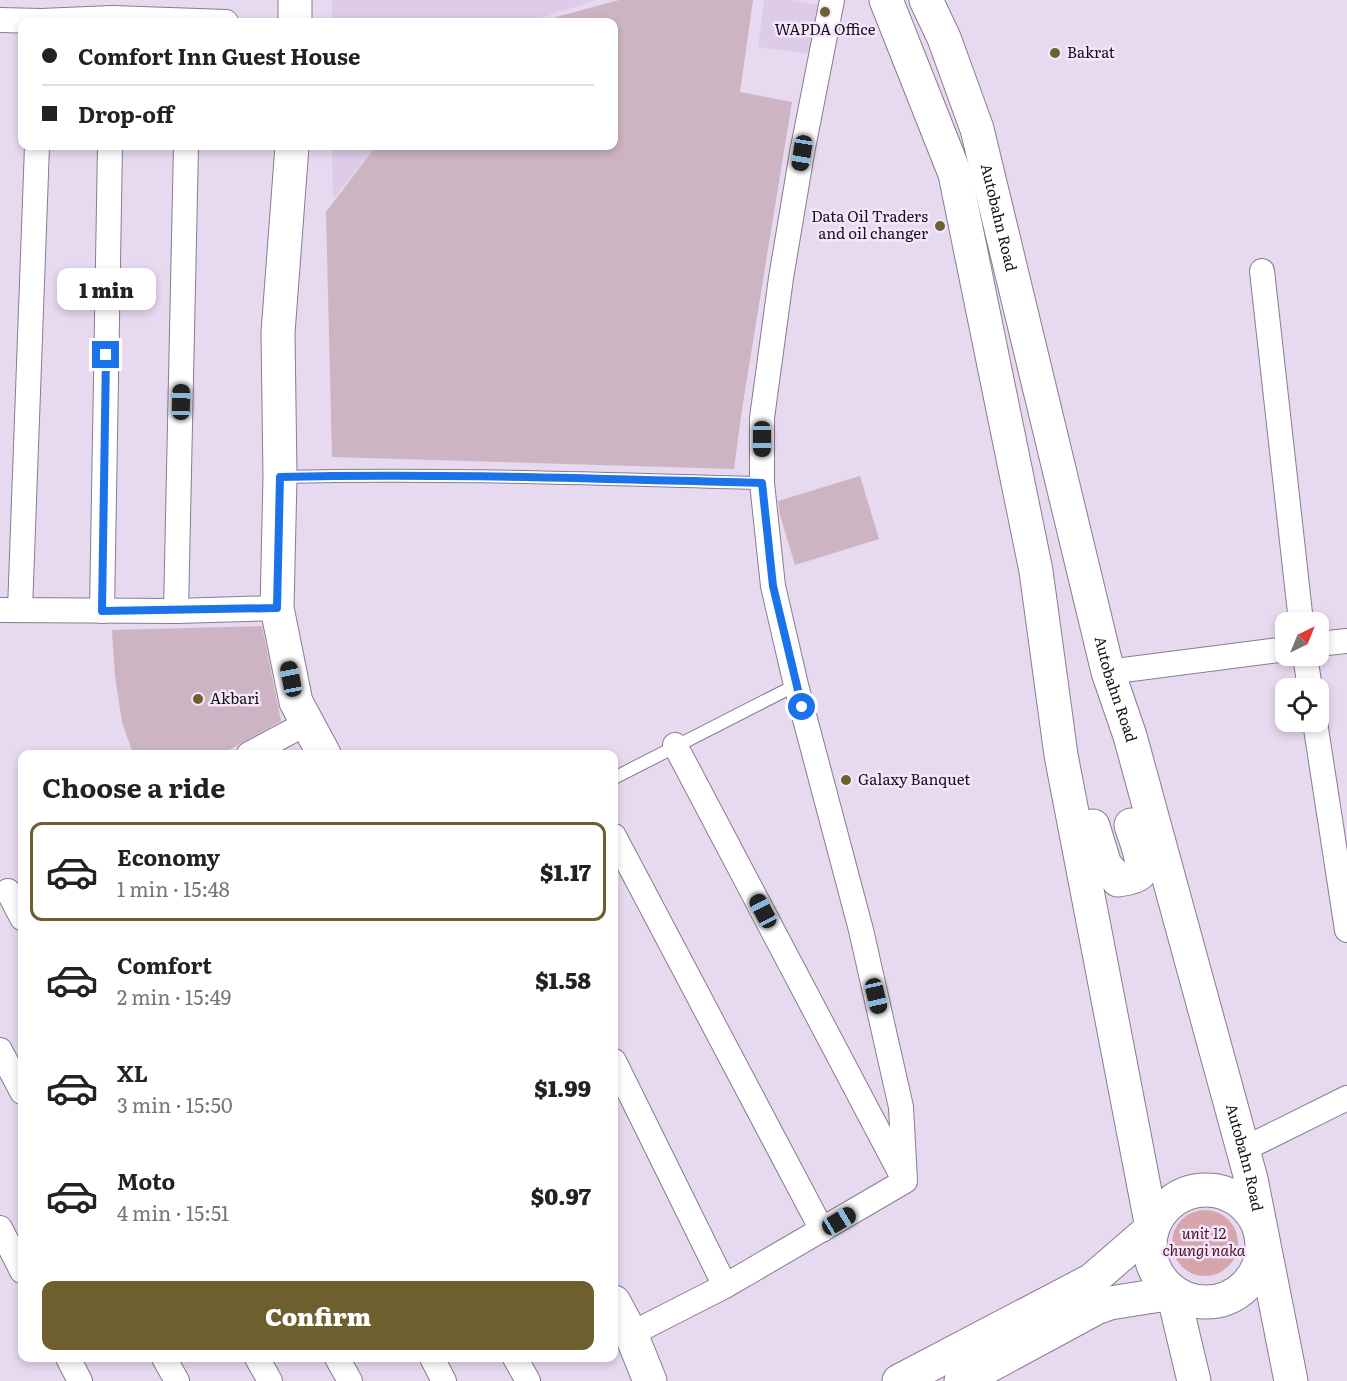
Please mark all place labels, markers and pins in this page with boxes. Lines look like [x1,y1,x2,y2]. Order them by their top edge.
marker: WAPDA Office [818,5,832,19]
place label: WAPDA Office [774,17,876,40]
place label: Bakrat [1067,40,1115,63]
marker: Bakrat [1048,46,1062,60]
place label: Data Oil Traders and oil changer [811,204,928,244]
marker: Data Oil Traders and oil changer [933,219,947,233]
place label: Akbari [210,686,259,709]
marker: Akbari [191,692,205,706]
place label: Galaxy Banquet [858,767,970,790]
marker: Galaxy Banquet [839,773,853,787]

